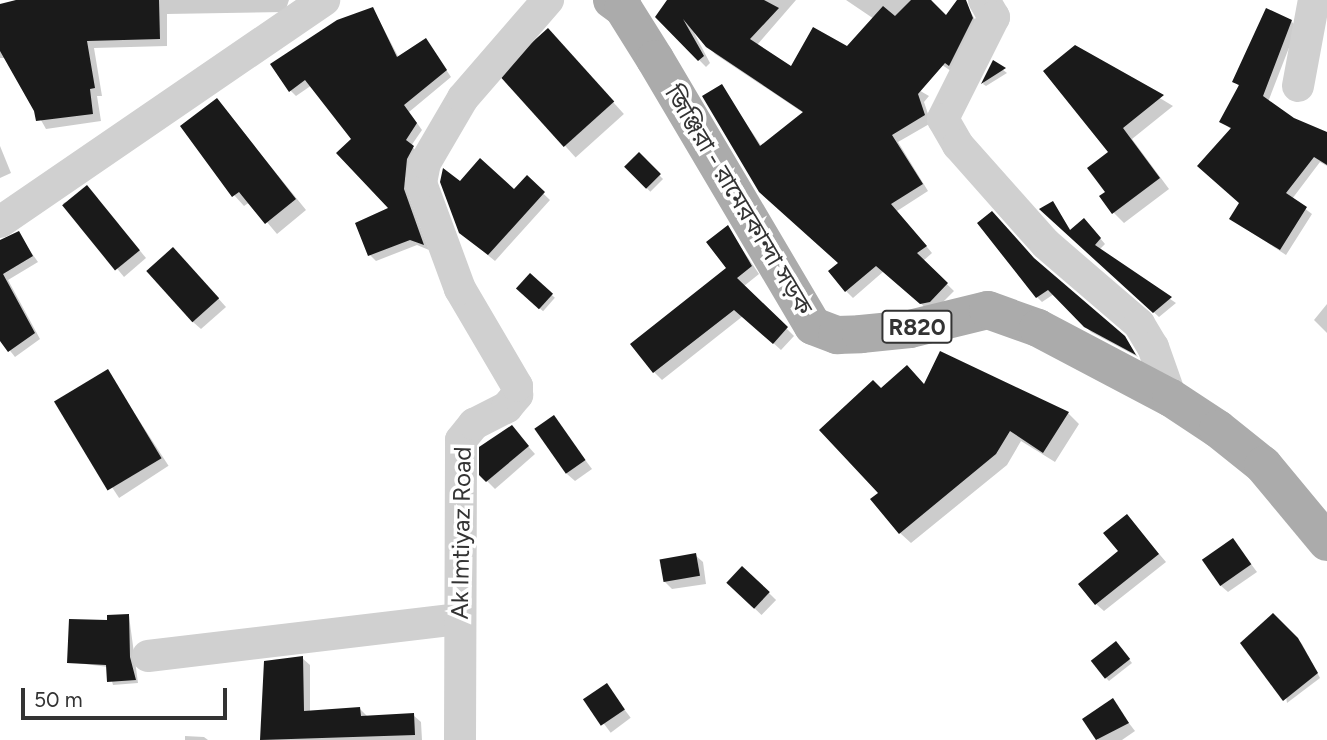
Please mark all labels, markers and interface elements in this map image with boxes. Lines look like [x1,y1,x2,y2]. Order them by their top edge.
street label: জিঞ্জিরা - রামেরকান্দা সড়ক [659,80,819,320]
road number: R820 [880,308,954,346]
street label: Ak Imtiyaz Road [445,446,477,620]
scale bar [24,674,231,718]
text: 50 m [34,687,83,712]

